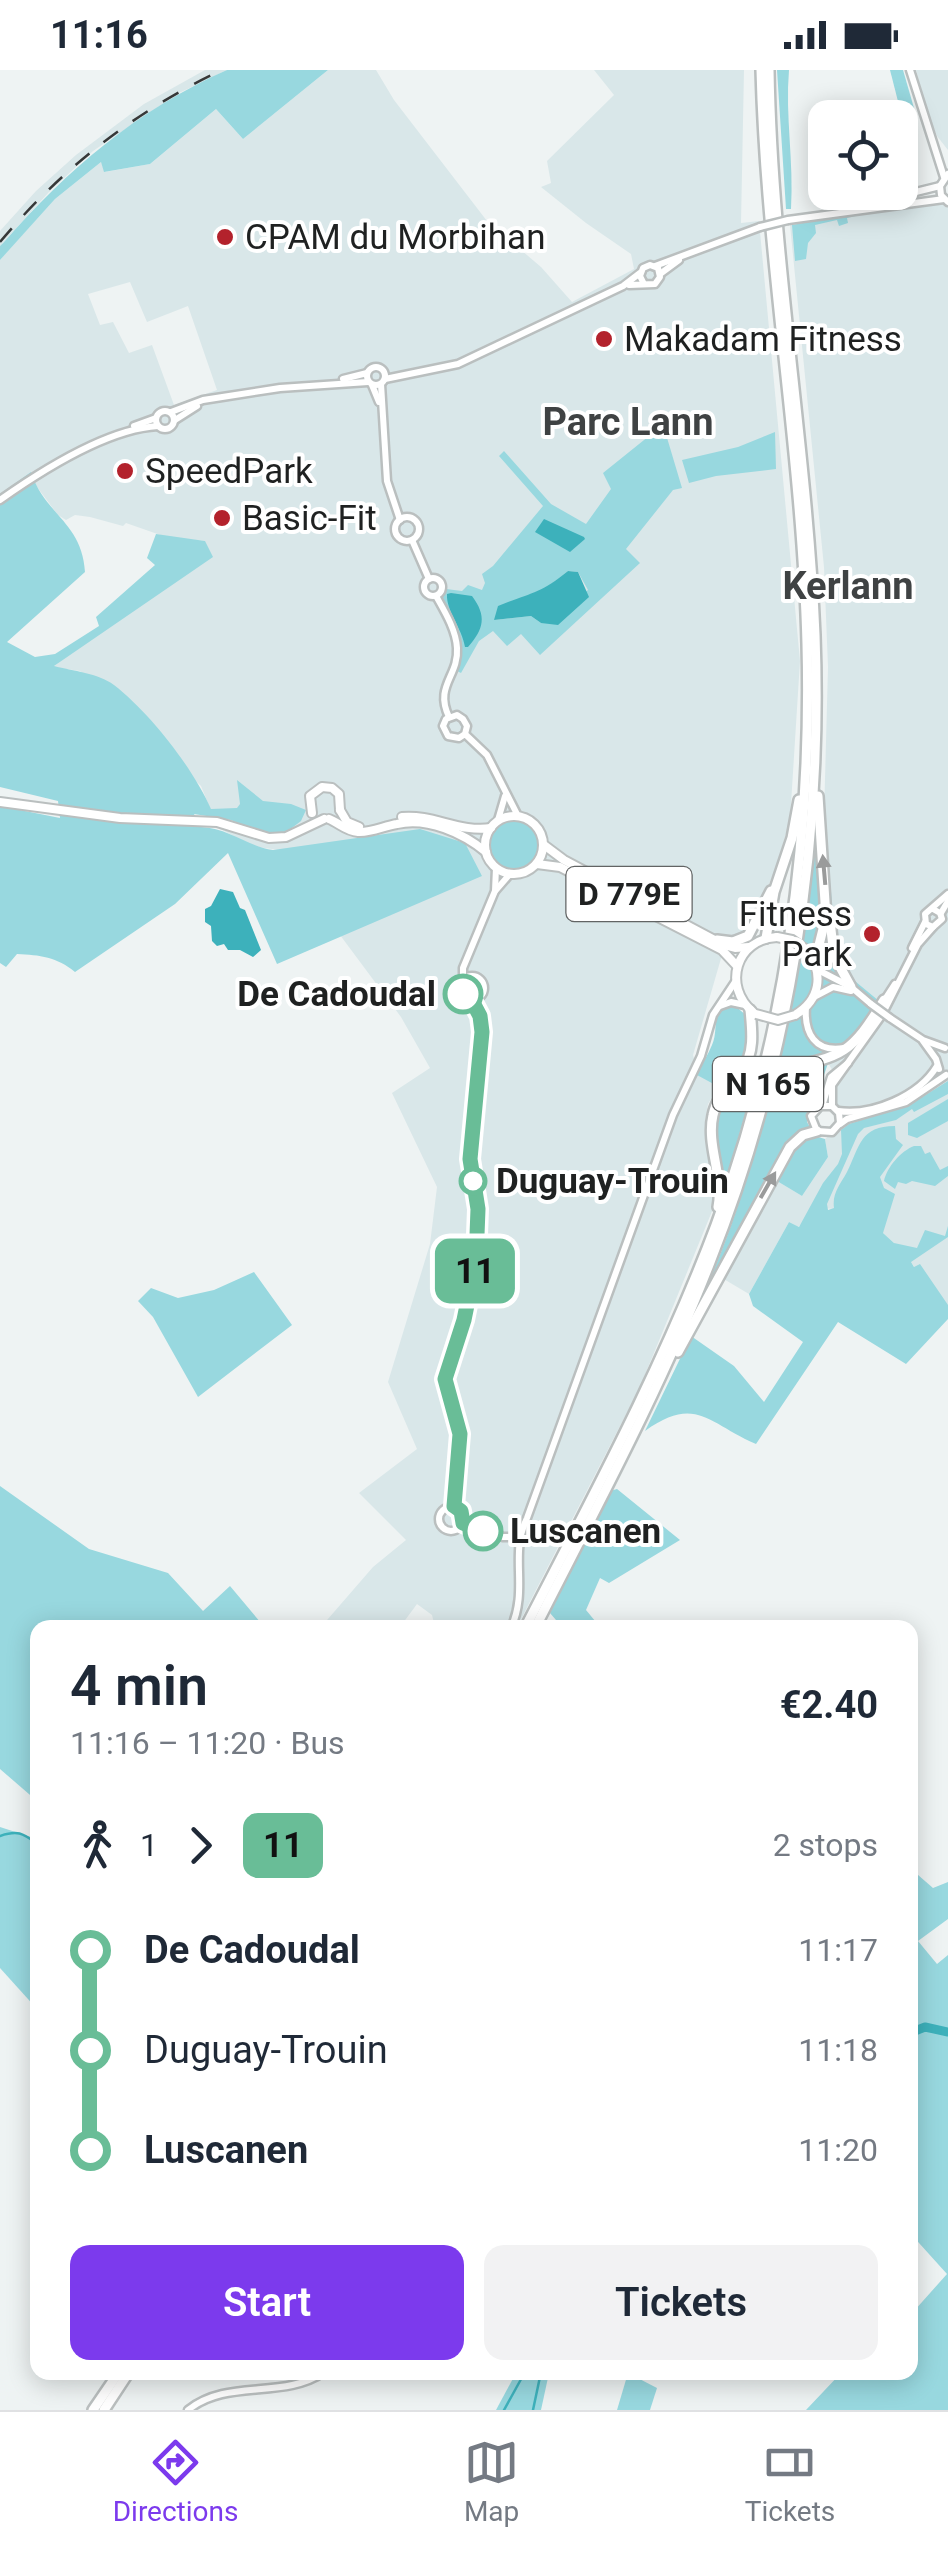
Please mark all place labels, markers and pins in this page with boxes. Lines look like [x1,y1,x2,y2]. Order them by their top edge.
place label: CPAM du Morbihan [245,217,545,258]
marker: CPAM du Morbihan [214,226,236,248]
place label: Makadam Fitness [624,319,902,360]
marker: Makadam Fitness [593,328,615,350]
place label: SpeedPark [145,451,313,492]
marker: SpeedPark [114,460,136,482]
place label: Basic-Fit [242,498,377,539]
marker: Basic-Fit [211,507,233,529]
place label: Fitness Park [739,894,852,975]
marker: Fitness Park [861,923,883,945]
place label: De Cadoudal [237,974,436,1015]
marker: De Cadoudal [444,975,482,1013]
place label: Duguay-Trouin [496,1161,729,1202]
marker: Duguay-Trouin [460,1168,486,1194]
place label: Luscanen [510,1511,661,1552]
marker: Luscanen [464,1512,502,1550]

